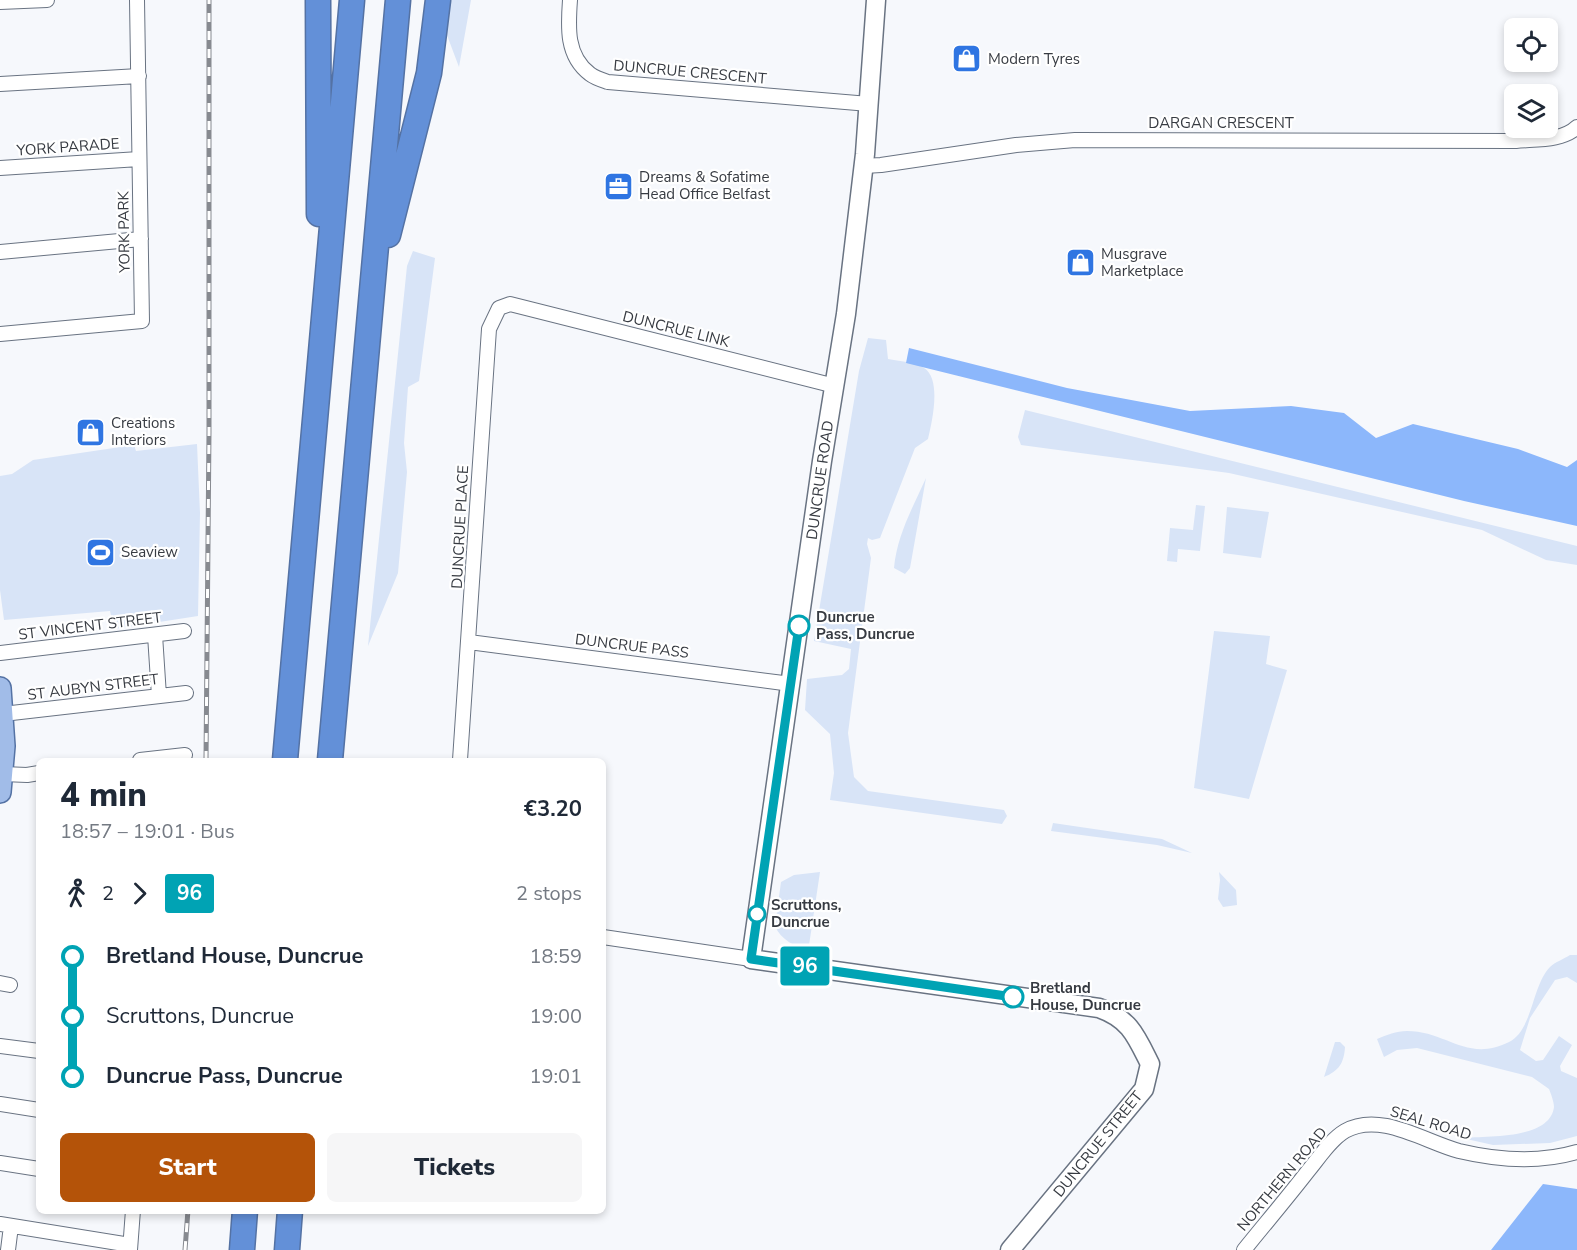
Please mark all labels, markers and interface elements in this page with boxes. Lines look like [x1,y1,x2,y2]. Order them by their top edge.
map controls [1504,18,1558,138]
button: locate [1504,18,1558,72]
shop icon: Modern Tyres [951,43,983,75]
place label: Modern Tyres [988,49,1080,69]
street label: DUNCRUE CRESCENT [613,55,767,89]
button: layers [1504,84,1558,138]
street label: DARGAN CRESCENT [1148,113,1294,133]
street label: YORK PARADE [15,133,120,161]
place label: Dreams & Sofatime Head Office Belfast [639,167,771,204]
office icon: Dreams & Sofatime Head Office Belfast [602,170,634,202]
street label: YORK PARK [113,190,135,274]
place label: Musgrave Marketplace [1101,244,1184,281]
shop icon: Musgrave Marketplace [1064,247,1096,279]
street label: DUNCRUE LINK [621,306,732,352]
place label: Creations Interiors [111,413,175,450]
shop icon: Creations Interiors [74,416,106,448]
street label: DUNCRUE ROAD [802,419,838,541]
street label: DUNCRUE PLACE [447,465,473,589]
sports icon: Seaview [84,536,116,568]
place label: Seaview [121,542,178,562]
street label: ST VINCENT STREET [17,607,163,645]
place label: Duncrue Pass, Duncrue [816,607,915,644]
marker: Duncrue Pass, Duncrue [788,615,810,637]
street label: DUNCRUE PASS [574,629,690,663]
street label: ST AUBYN STREET [26,669,160,705]
text: 4 min [60,773,147,818]
text: €3.20 [524,794,582,824]
text: 18:57 – 19:01 · Bus [60,818,235,845]
icon: walk [60,877,93,910]
icon: forward [123,877,156,910]
text: 96 [177,879,202,907]
text: 2 [102,880,114,907]
text: 2 stops [516,880,582,907]
place label: Scruttons, Duncrue [771,895,842,932]
marker: Scruttons, Duncrue [748,905,766,923]
text: Bretland House, Duncrue [106,941,364,971]
text: 18:59 [529,943,582,970]
line badge: 96 [778,946,832,986]
text: 96 [792,952,818,980]
place label: Bretland House, Duncrue [1030,978,1141,1015]
marker: Bretland House, Duncrue [1002,986,1024,1008]
text: Scruttons, Duncrue [106,1001,294,1031]
text: 19:00 [529,1003,582,1030]
text: Duncrue Pass, Duncrue [106,1061,343,1091]
text: 19:01 [529,1063,582,1090]
street label: DUNCRUE STREET [1049,1087,1147,1201]
street label: SEAL ROAD [1388,1101,1474,1145]
street label: NORTHERN ROAD [1233,1123,1331,1235]
button: Start [60,1133,315,1202]
button: Tickets [327,1133,582,1202]

